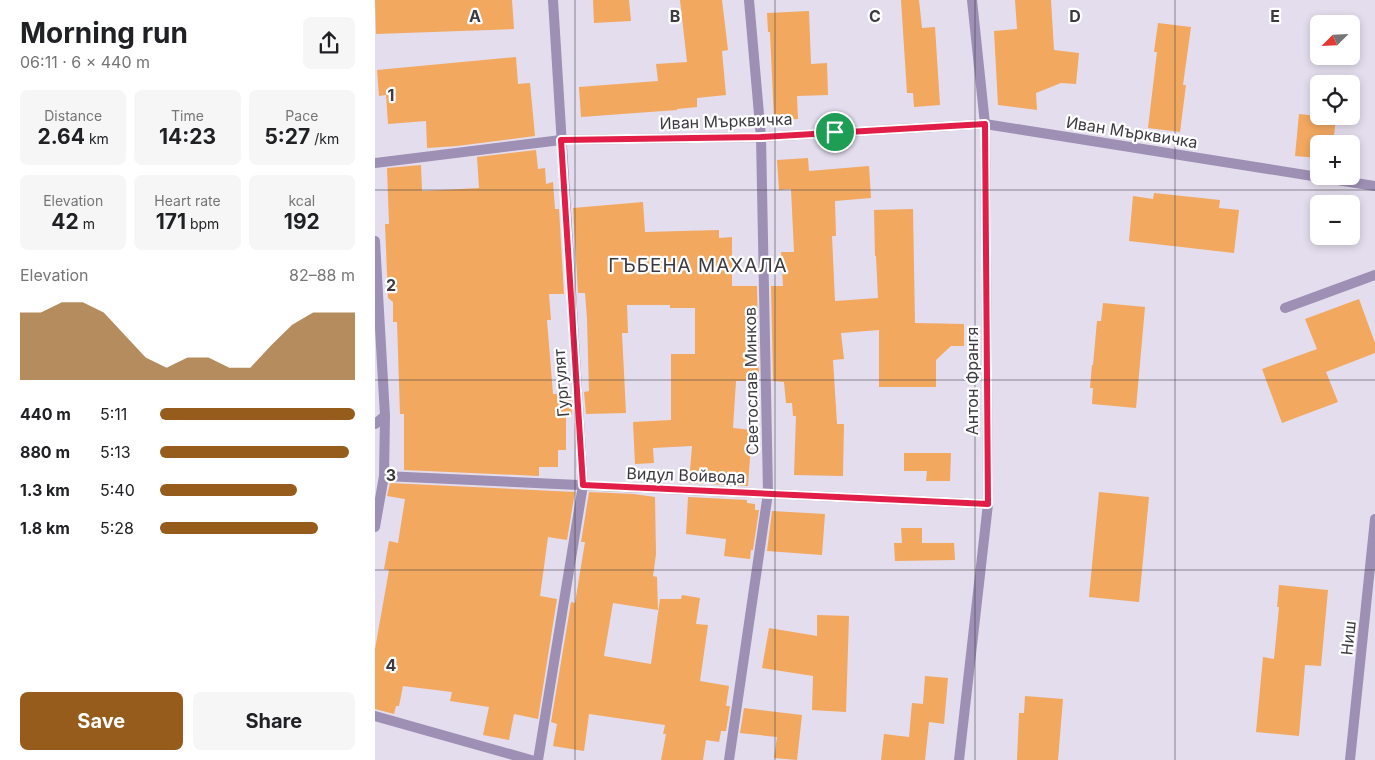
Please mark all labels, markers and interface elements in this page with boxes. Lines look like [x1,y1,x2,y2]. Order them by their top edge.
text: A [469,6,481,26]
text: B [670,6,680,26]
text: C [869,6,881,26]
text: D [1069,6,1081,26]
text: E [1270,6,1280,26]
north arrow [1310,15,1360,65]
map controls [1310,15,1360,245]
text: Morning run [20,16,188,50]
button: share [303,17,355,69]
text: 06:11 · 6 × 440 m [20,52,150,72]
button: locate [1310,75,1360,125]
text: 1 [388,85,394,105]
text: Distance [44,107,102,124]
text: Time [171,107,204,124]
text: Pace [285,107,318,124]
street label: Иван Мърквичка [659,109,793,133]
pin [814,111,856,153]
street label: Иван Мърквичка [1065,112,1199,152]
icon: arrive [821,118,849,146]
text: 2.64 [37,124,85,149]
text: 14:23 [159,124,216,149]
text: 5:27 [264,124,310,149]
text: km [85,130,109,147]
text: /km [310,130,339,147]
button: + [1310,135,1360,185]
text: Elevation [43,192,103,209]
text: Heart rate [154,192,221,209]
text: kcal [288,192,315,209]
button: − [1310,195,1360,245]
text: 42 [51,209,79,234]
text: 171 [156,209,186,234]
text: 192 [284,209,320,234]
text: m [79,215,95,232]
text: bpm [186,215,219,232]
district label: ГЪБЕНА МАХАЛА [608,254,788,277]
text: Elevation [20,265,89,285]
text: 82–88 m [289,265,355,285]
text: 2 [386,275,396,295]
street label: Светослав Минков [740,307,762,455]
street label: Антон Франгя [962,327,982,435]
street label: Гургулят [549,348,573,418]
text: 440 m [20,404,71,424]
text: 5:11 [100,404,127,424]
text: 880 m [20,442,70,462]
text: 5:13 [100,442,131,462]
street label: Видул Войвода [626,463,746,487]
text: 3 [386,465,396,485]
text: 1.3 km [20,480,70,500]
text: 5:40 [100,480,135,500]
text: 1.8 km [20,518,70,538]
text: 5:28 [100,518,134,538]
street label: Ниш [1336,620,1360,656]
text: 4 [386,655,397,675]
button: Save [20,692,183,750]
button: Share [193,692,355,750]

